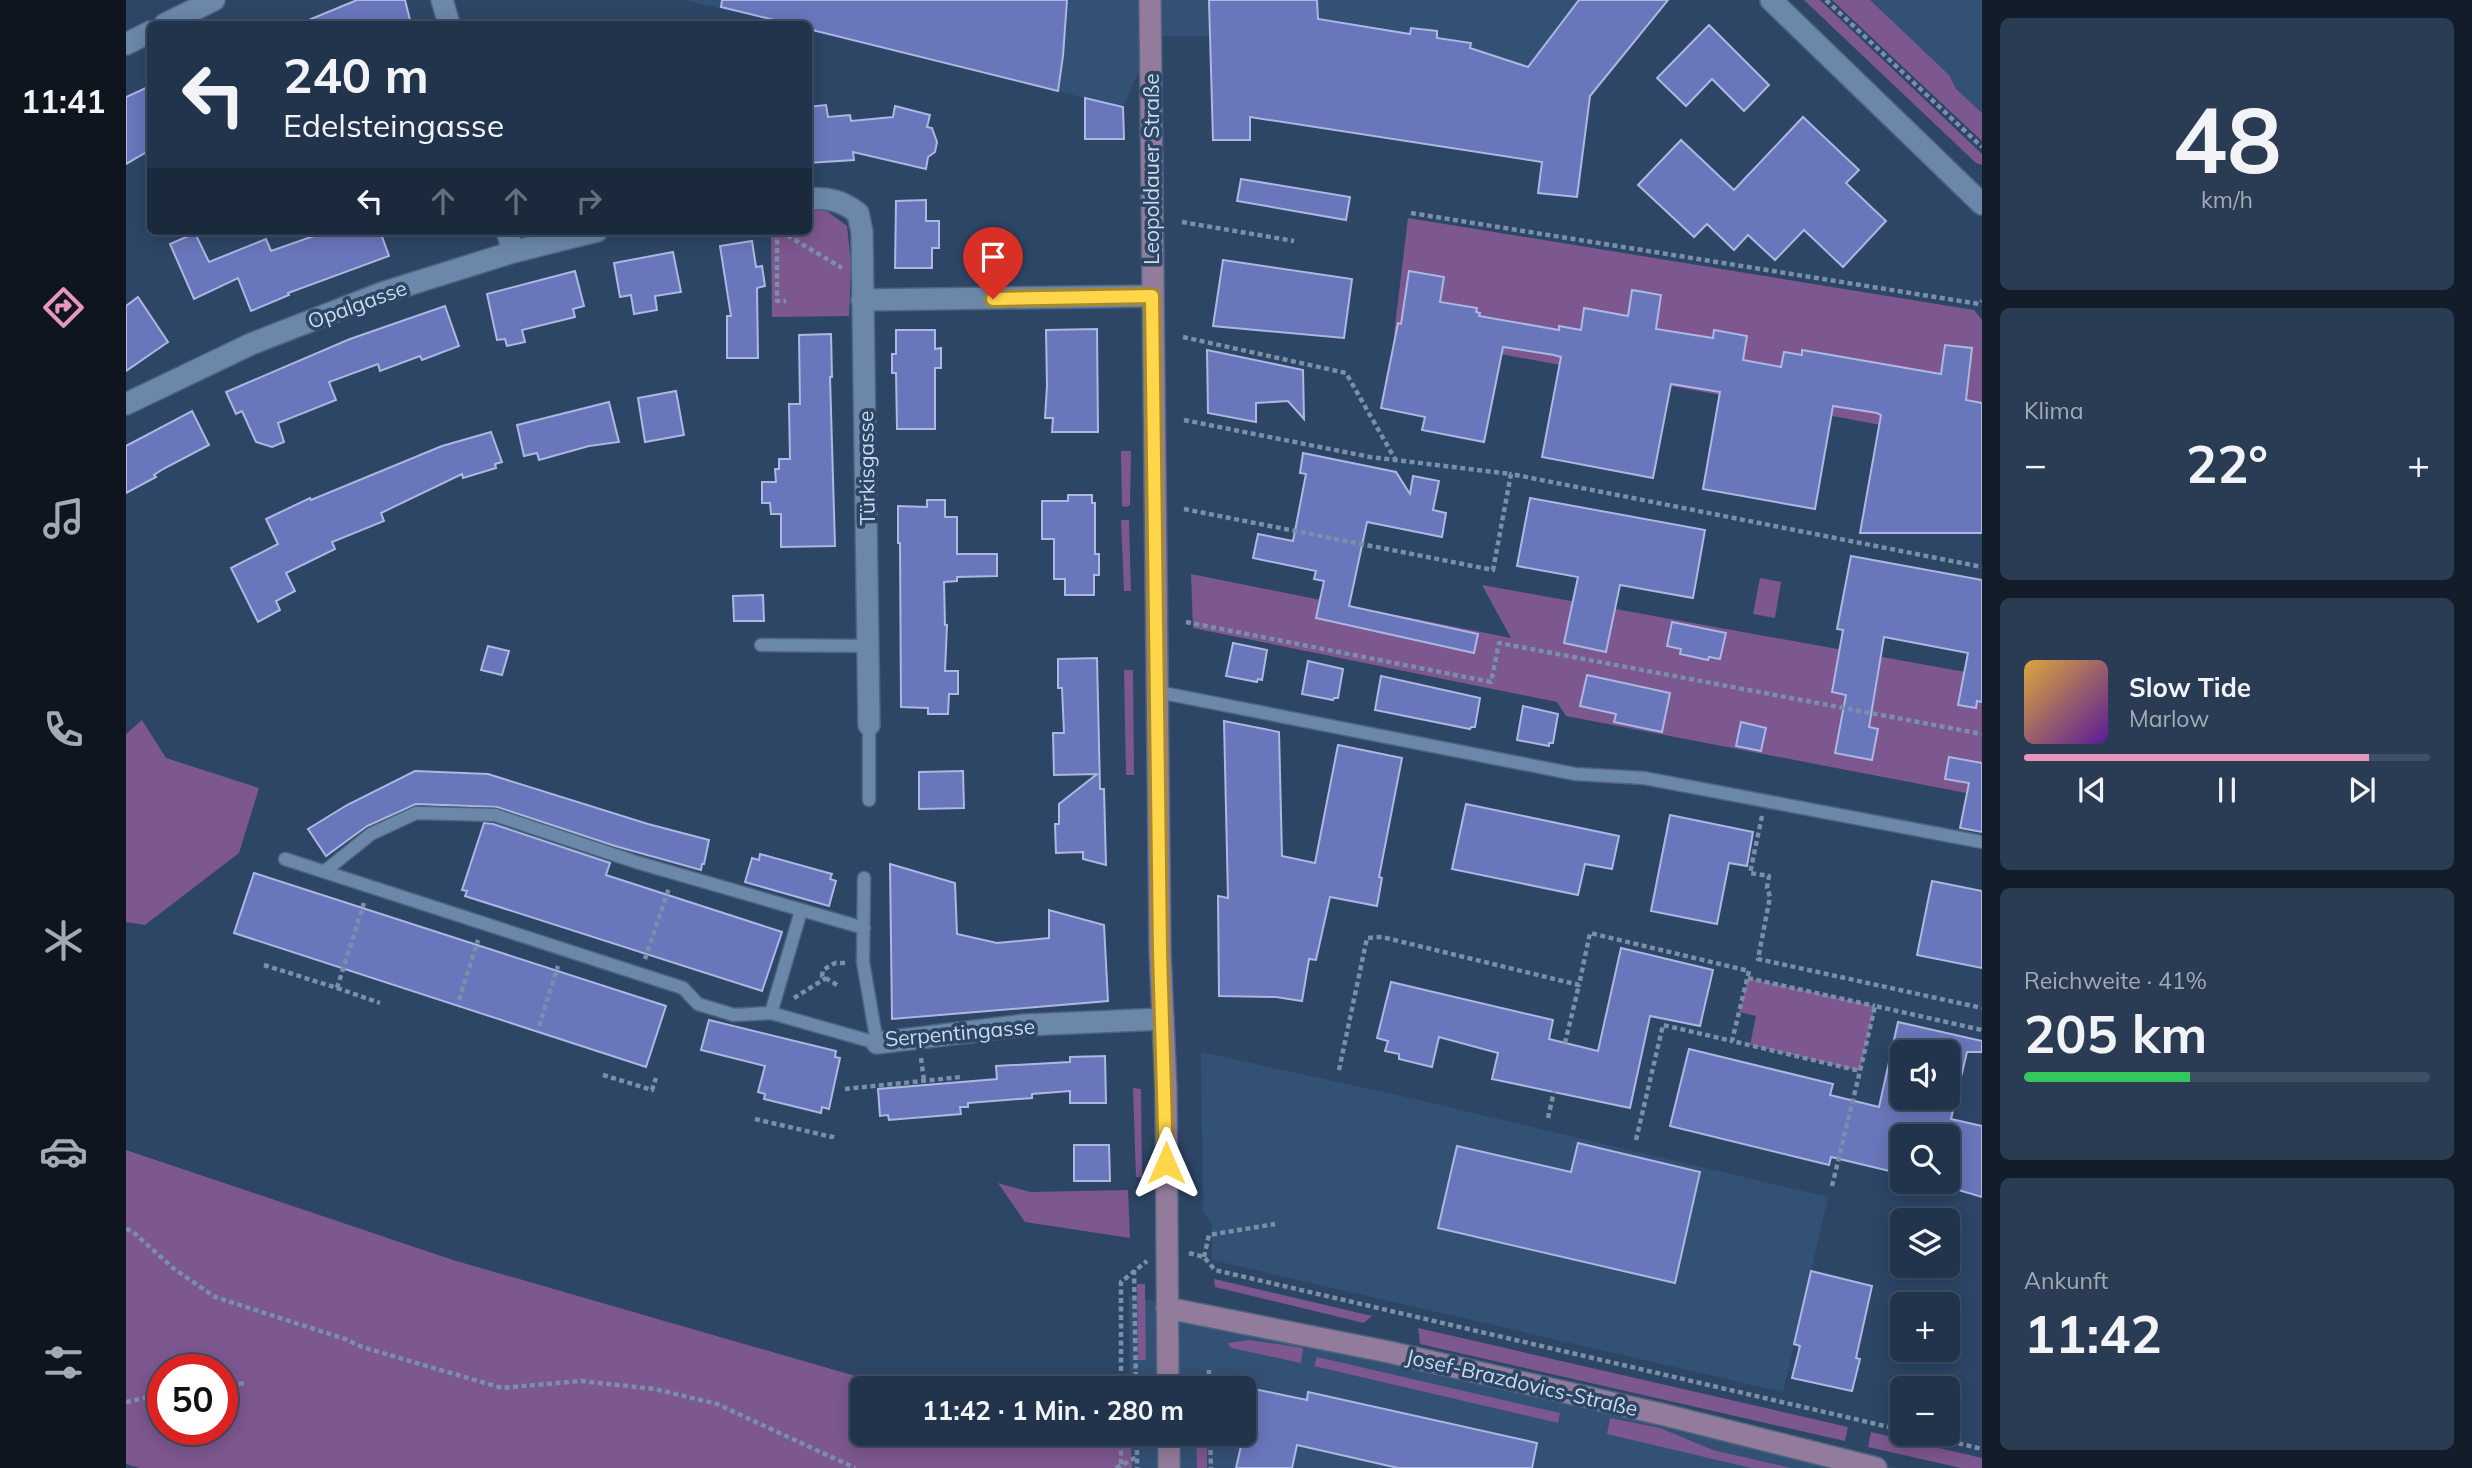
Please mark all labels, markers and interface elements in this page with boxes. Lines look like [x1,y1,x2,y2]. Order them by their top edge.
text: 240 m [283,44,429,105]
icon: left [168,49,259,140]
street label: Leopoldauer Straße [1138,73,1164,265]
text: 11:41 [21,81,105,121]
text: 48 [2172,82,2282,196]
text: Edelsteingasse [283,105,504,145]
icon: left [351,182,389,220]
icon: ahead [424,182,462,220]
icon: ahead [497,182,535,220]
icon: right [570,182,608,220]
text: km/h [2201,185,2253,214]
pin [963,227,1023,299]
icon: arrive [974,238,1012,276]
street label: Opalgasse [304,274,410,334]
icon: directions [39,283,88,332]
text: Klima [2024,396,2084,425]
street label: Türkisgasse [852,410,880,526]
text: 22° [2186,431,2268,496]
text: − [2024,440,2047,488]
text: + [2407,440,2430,488]
icon: music [39,494,88,543]
text: Slow Tide [2129,671,2251,704]
text: Marlow [2129,704,2209,733]
icon: phone [39,705,88,754]
icon: previous [2073,771,2111,809]
icon: pause [2208,771,2246,809]
icon: next [2343,771,2381,809]
icon: climate [39,916,88,965]
text: Reichweite · 41% [2024,966,2207,995]
text: 205 km [2024,1001,2207,1066]
street label: Serpentingasse [884,1012,1036,1052]
map controls [1890,1040,1960,1446]
button: sound [1890,1040,1960,1110]
button: search [1890,1124,1960,1194]
position arrow [1129,1126,1203,1200]
icon: car [39,1127,88,1176]
button: layers [1890,1208,1960,1278]
text: Ankunft [2024,1266,2108,1295]
button: + [1890,1292,1960,1362]
text: 11:42 [2024,1301,2162,1366]
icon: filters [39,1338,88,1387]
street label: Josef-Brazdovics-Straße [1404,1343,1640,1421]
speed limit sign: 50 [147,1354,238,1445]
button: − [1890,1376,1960,1446]
text: 11:42 · 1 Min. · 280 m [922,1394,1184,1427]

